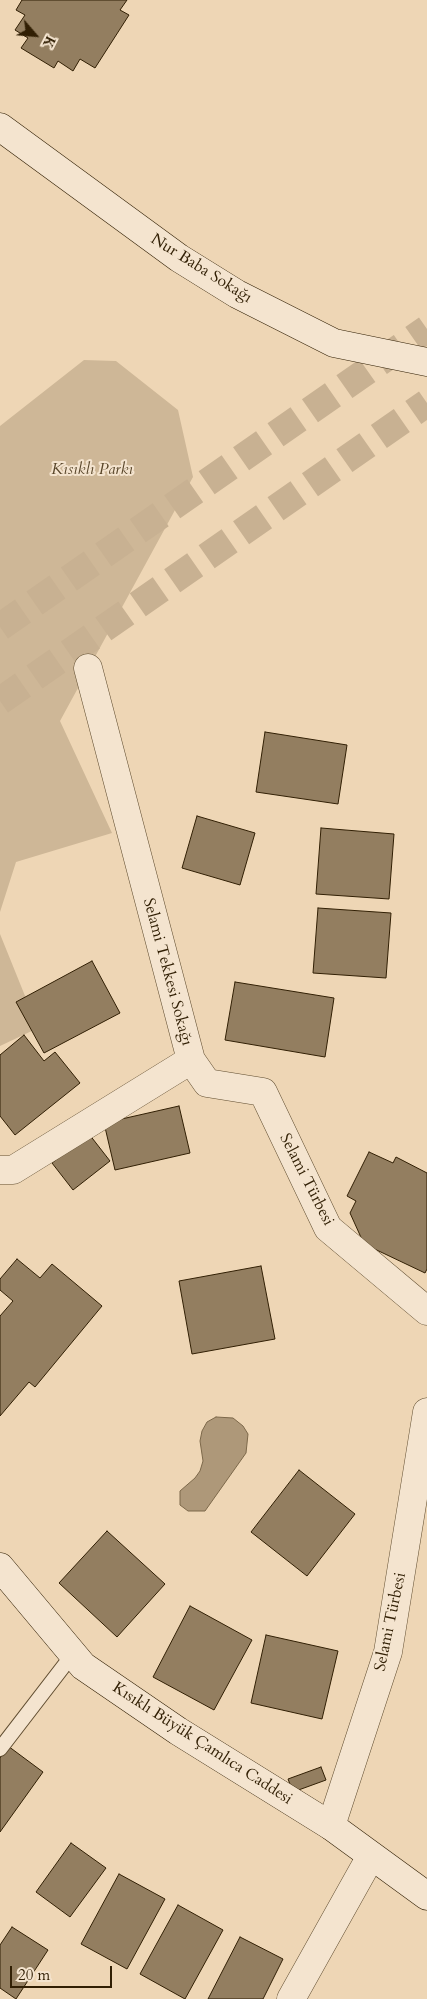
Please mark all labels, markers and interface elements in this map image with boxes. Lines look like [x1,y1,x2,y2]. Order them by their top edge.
north arrow [10,10,60,60]
text: K [38,33,60,51]
street label: Nur Baba Sokağı [147,230,255,308]
park label: Kısıklı Parkı [51,460,133,480]
street label: Selami Tekkesi Sokağı [138,896,196,1048]
street label: Selami Türbesi [275,1131,337,1229]
street label: Selami Türbesi [371,1571,411,1673]
street label: Kısıklı Büyük Çamlıca Caddesi [109,1679,295,1809]
scale bar [12,1956,115,1988]
text: 20 m [18,1965,50,1985]

